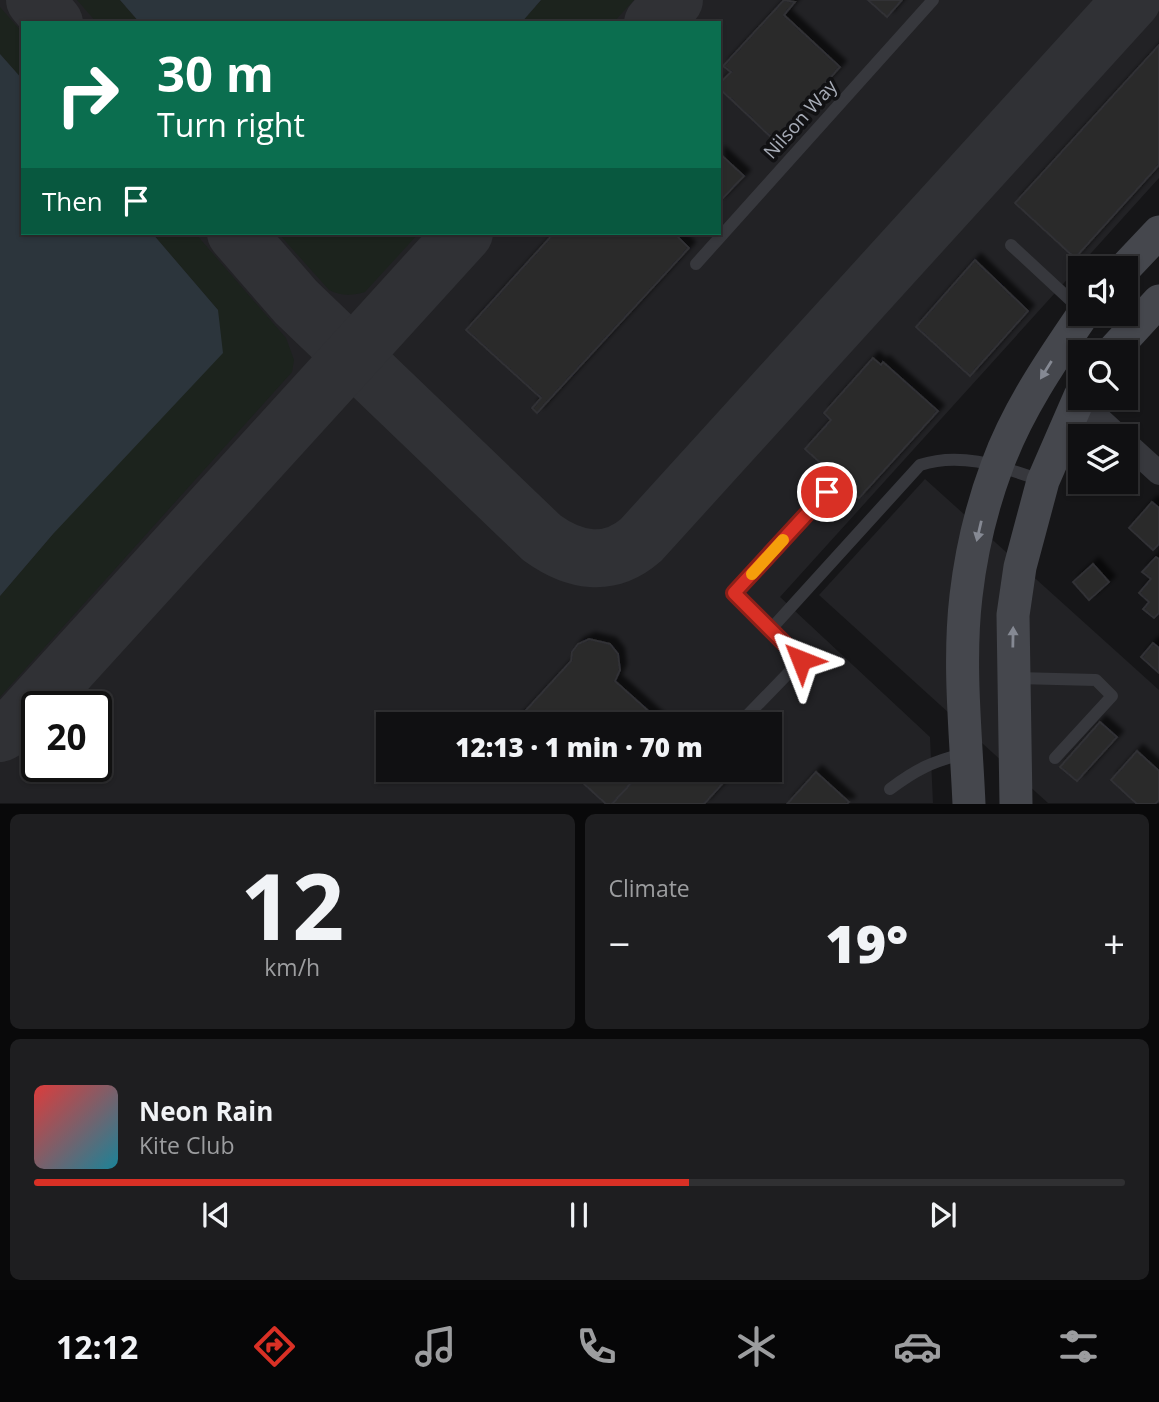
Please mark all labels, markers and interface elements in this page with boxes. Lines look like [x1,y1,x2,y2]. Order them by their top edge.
text: 30 m [157,40,274,106]
icon: right [42,49,133,140]
street label: Nilson Way [757,73,843,164]
text: Turn right [157,103,305,146]
icon: arrive [117,182,155,220]
text: Then [42,183,103,219]
map controls [1068,256,1138,494]
button: sound [1068,256,1138,326]
button: search [1068,340,1138,410]
one-way arrow [1040,360,1053,380]
button: layers [1068,424,1138,494]
pin [797,462,857,522]
icon: arrive [808,473,846,511]
one-way arrow [973,520,984,542]
position arrow [764,623,838,697]
one-way arrow [1007,625,1018,647]
speed limit sign: 20 [21,691,112,782]
text: 12:13 · 1 min · 70 m [455,729,703,765]
text: 12 [240,843,344,967]
text: Climate [609,872,690,904]
text: 19° [825,907,908,978]
text: − [609,917,630,969]
text: + [1103,917,1125,969]
text: km/h [264,951,320,983]
text: Neon Rain [139,1093,273,1129]
text: Kite Club [139,1129,234,1161]
icon: previous [197,1196,235,1234]
icon: pause [560,1196,598,1234]
icon: next [924,1196,962,1234]
icon: directions [250,1322,299,1371]
icon: music [411,1322,460,1371]
icon: phone [572,1322,621,1371]
icon: climate [732,1322,781,1371]
icon: car [893,1322,942,1371]
icon: filters [1054,1322,1103,1371]
text: 12:12 [56,1325,138,1368]

